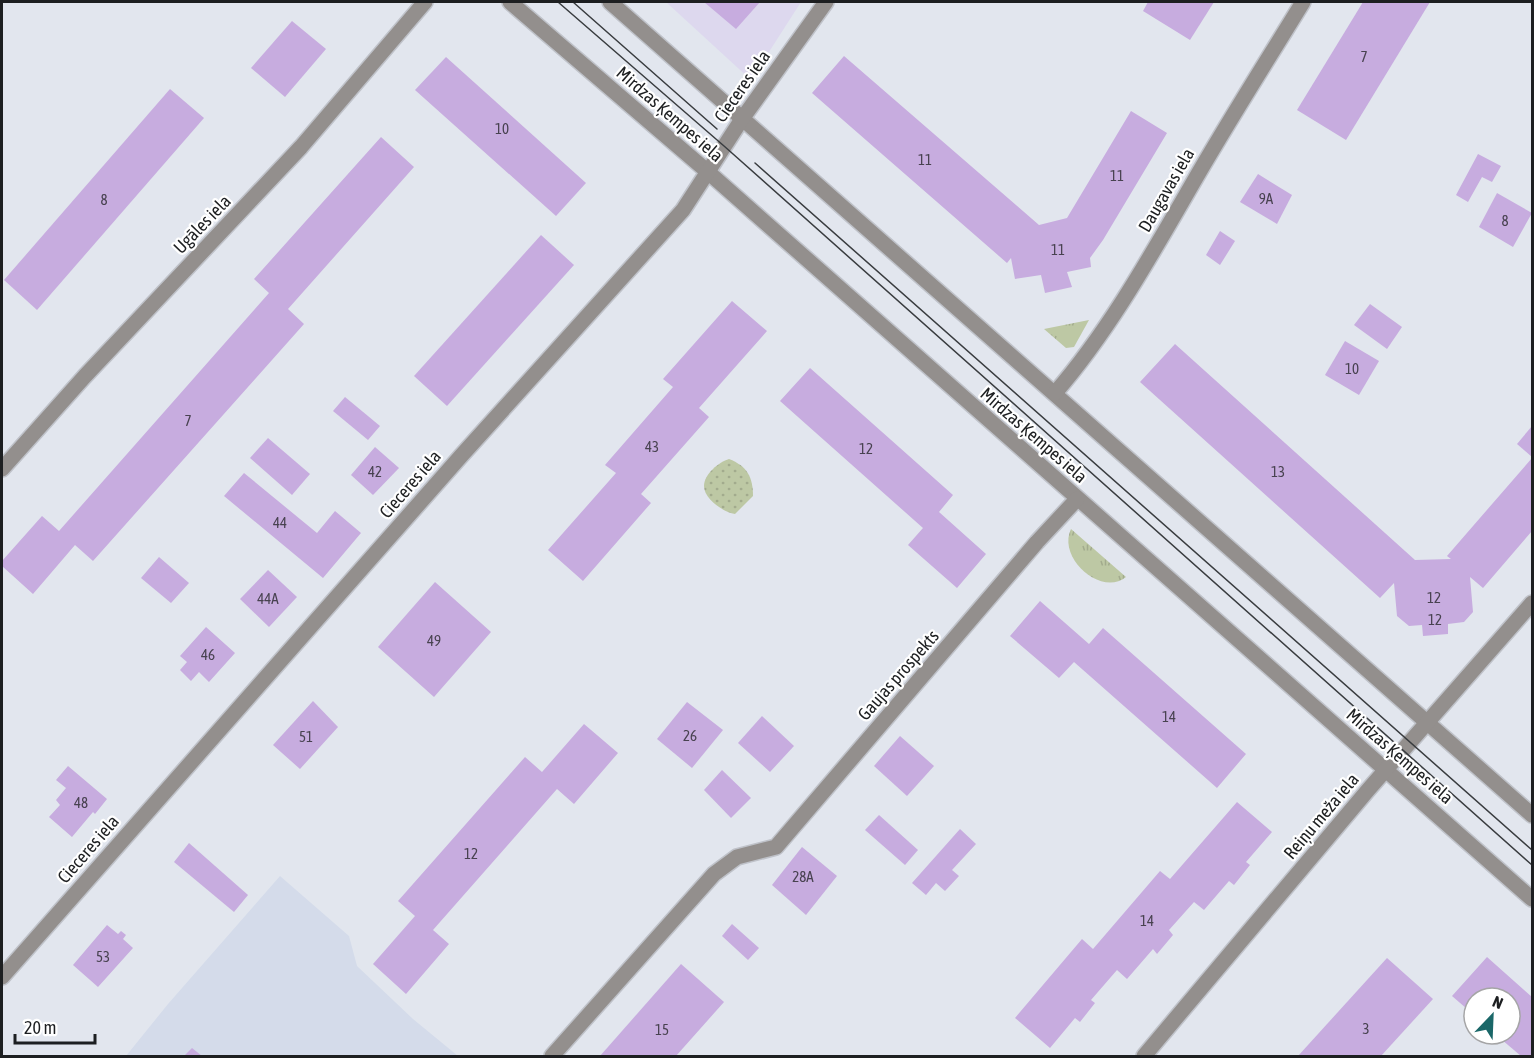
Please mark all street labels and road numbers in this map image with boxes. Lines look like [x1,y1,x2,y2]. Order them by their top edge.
street label: Cieceres iela [710,46,774,126]
street label: Mirdzas Ķempes iela [612,62,728,166]
street label: Daugavas iela [1134,145,1198,235]
street label: Ugāles iela [169,190,235,258]
street label: Mirdzas Ķempes iela [976,383,1092,487]
street label: Cieceres iela [375,446,445,522]
street label: Gaujas prospekts [853,626,943,724]
street label: Mirdzas Ķempes iela [1342,704,1458,808]
street label: Reiņu meža iela [1279,769,1363,863]
street label: Cieceres iela [53,811,123,887]

